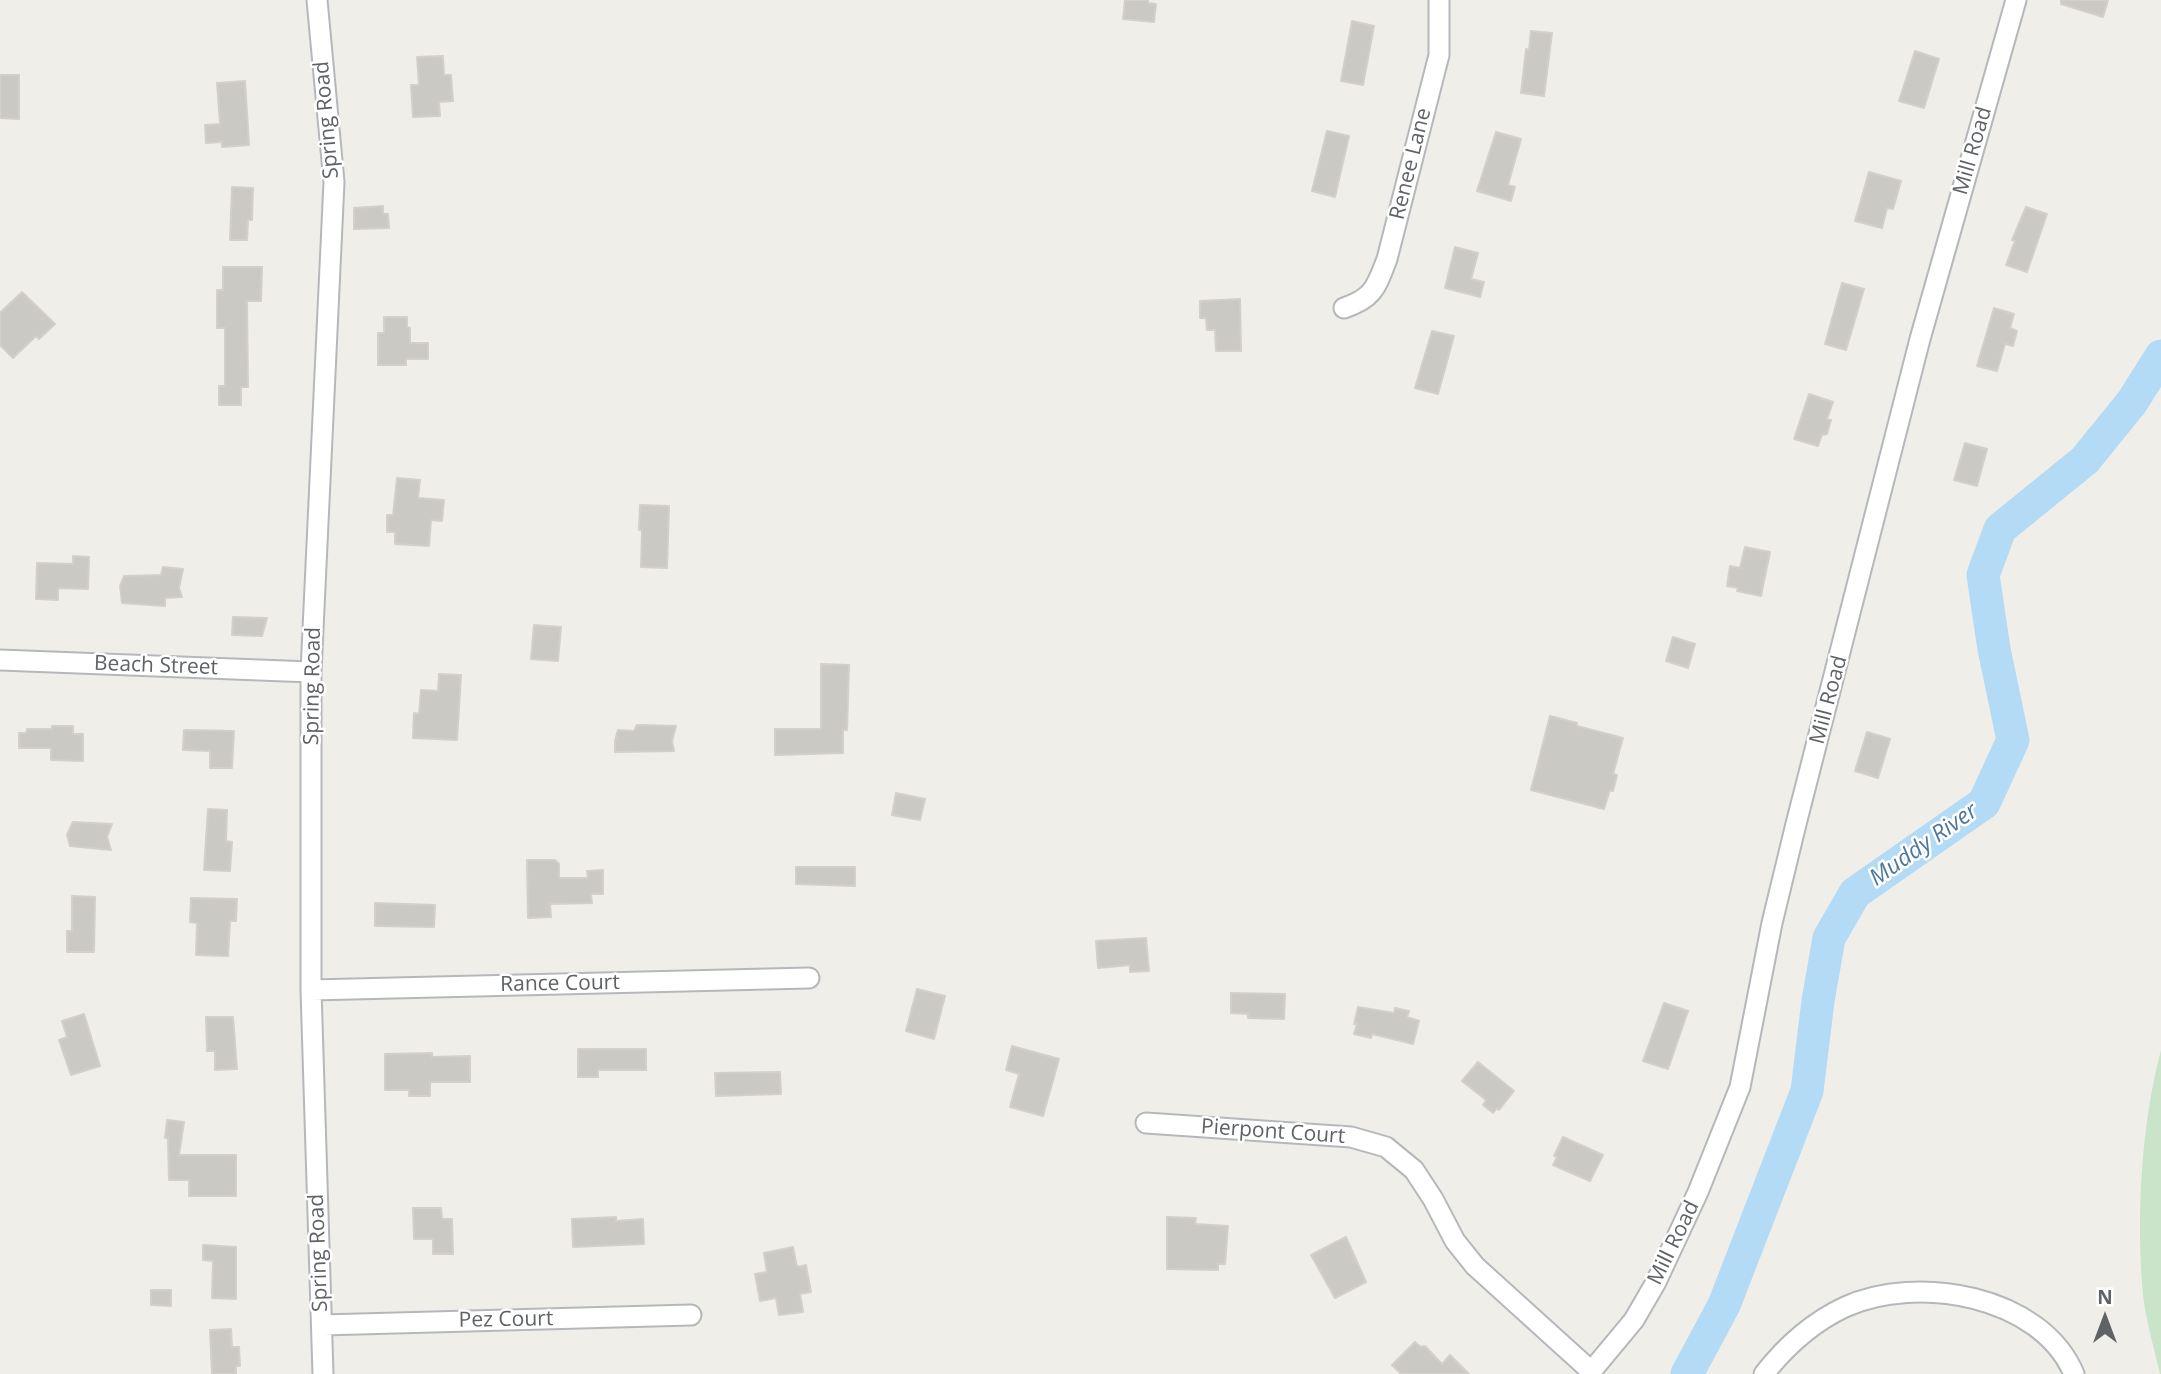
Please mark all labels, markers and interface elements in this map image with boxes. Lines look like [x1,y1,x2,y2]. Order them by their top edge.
street label: Spring Road [309,60,345,180]
street label: Mill Road [1948,104,1998,198]
street label: Renee Lane [1385,106,1437,222]
street label: Spring Road [299,627,327,745]
street label: Beach Street [94,651,218,681]
street label: Mill Road [1805,653,1853,747]
water label: Muddy River [1865,798,1983,892]
street label: Rance Court [500,970,620,998]
street label: Pierpont Court [1200,1114,1346,1150]
street label: Spring Road [304,1194,334,1312]
street label: Mill Road [1643,1197,1705,1289]
north arrow [2070,1283,2140,1353]
text: N [2097,1284,2113,1310]
street label: Pez Court [459,1307,553,1333]

